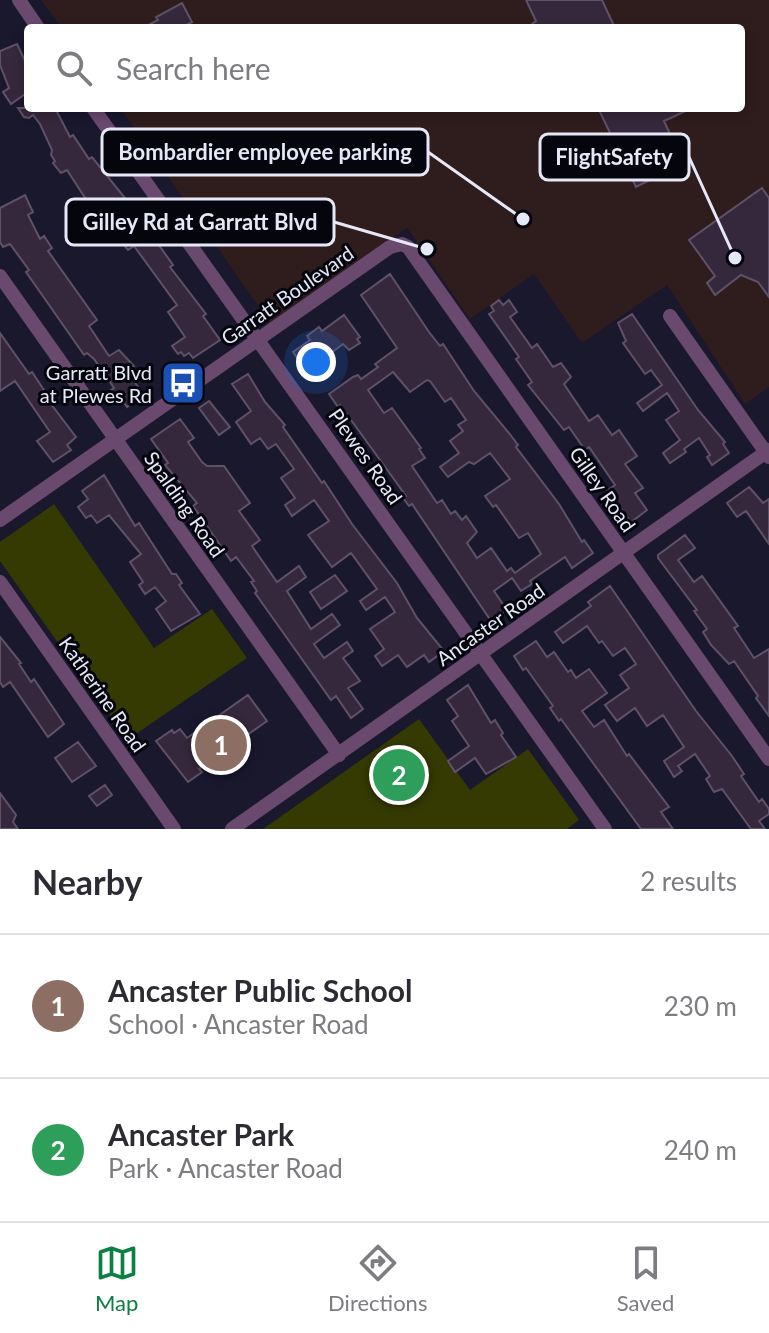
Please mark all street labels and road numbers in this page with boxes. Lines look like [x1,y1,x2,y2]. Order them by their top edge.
street label: Garratt Boulevard [216,240,358,350]
street label: Plewes Road [324,403,408,509]
street label: Gilley Road [565,442,641,536]
street label: Spalding Road [140,447,230,561]
street label: Ancaster Road [431,578,549,670]
street label: Katherine Road [54,632,152,756]

